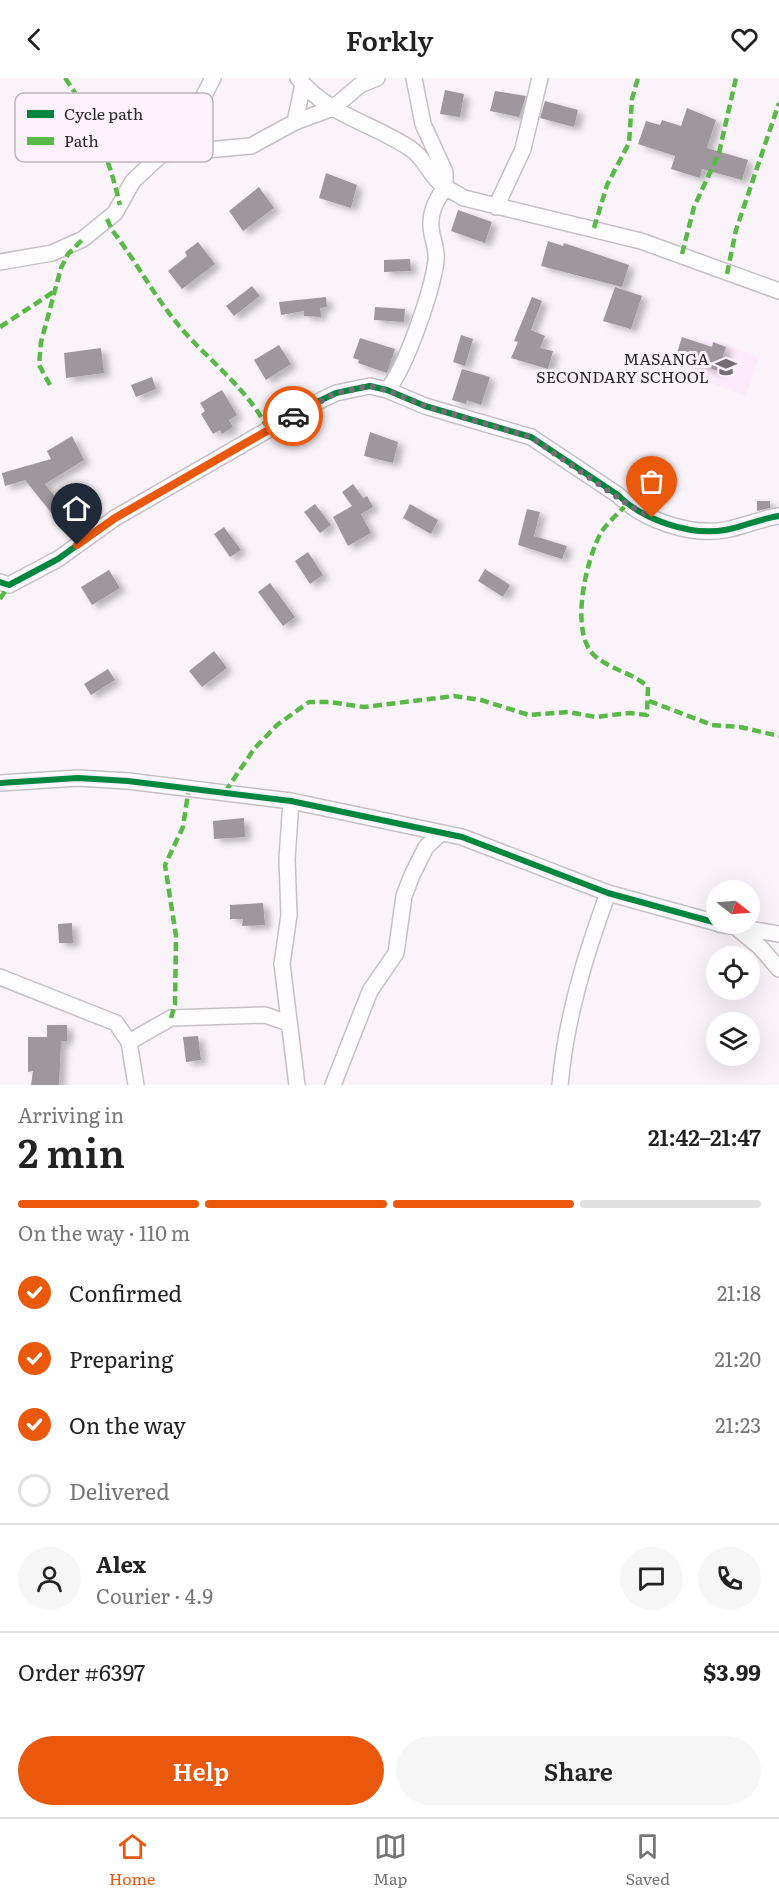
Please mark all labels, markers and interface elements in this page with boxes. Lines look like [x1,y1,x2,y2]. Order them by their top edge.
text: Forkly [346,19,433,59]
icon: back [18,23,51,56]
icon: heart [728,23,761,56]
legend [15,93,213,162]
text: Cycle path [64,101,144,125]
text: Path [64,128,99,152]
place label: MASANGA SECONDARY SCHOOL [536,346,709,388]
school or university icon: MASANGA SECONDARY SCHOOL [714,355,738,379]
courier [263,386,323,446]
icon: car [277,400,310,433]
pin [626,456,677,518]
icon: bag [635,465,668,498]
pin [51,483,102,545]
icon: home [60,492,93,525]
north arrow [706,880,760,934]
map controls [706,880,760,1066]
button: locate [706,946,760,1000]
button: layers [706,1012,760,1066]
text: Arriving in [18,1099,124,1129]
text: 21:42–21:47 [648,1120,761,1153]
text: 2 min [18,1122,125,1180]
text: On the way · 110 m [18,1217,190,1247]
icon: check [18,1276,51,1309]
text: Confirmed [69,1276,182,1309]
text: 21:18 [717,1277,761,1307]
icon: check [18,1342,51,1375]
text: Preparing [69,1342,173,1375]
text: 21:20 [715,1343,761,1373]
icon: check [18,1408,51,1441]
text: On the way [69,1408,186,1441]
text: 21:23 [715,1409,761,1439]
text: Delivered [69,1474,170,1507]
button: person [18,1547,81,1610]
text: Alex [96,1547,146,1580]
button: chat [620,1547,683,1610]
button: phone [698,1547,761,1610]
text: Courier · 4.9 [96,1580,213,1610]
text: Order #6397 [18,1655,145,1688]
text: $3.99 [703,1655,761,1688]
button: Help [18,1736,384,1805]
button: Share [396,1736,761,1805]
tab: Home [109,1830,155,1890]
tab: Map [373,1830,407,1890]
tab: Saved [625,1830,670,1890]

